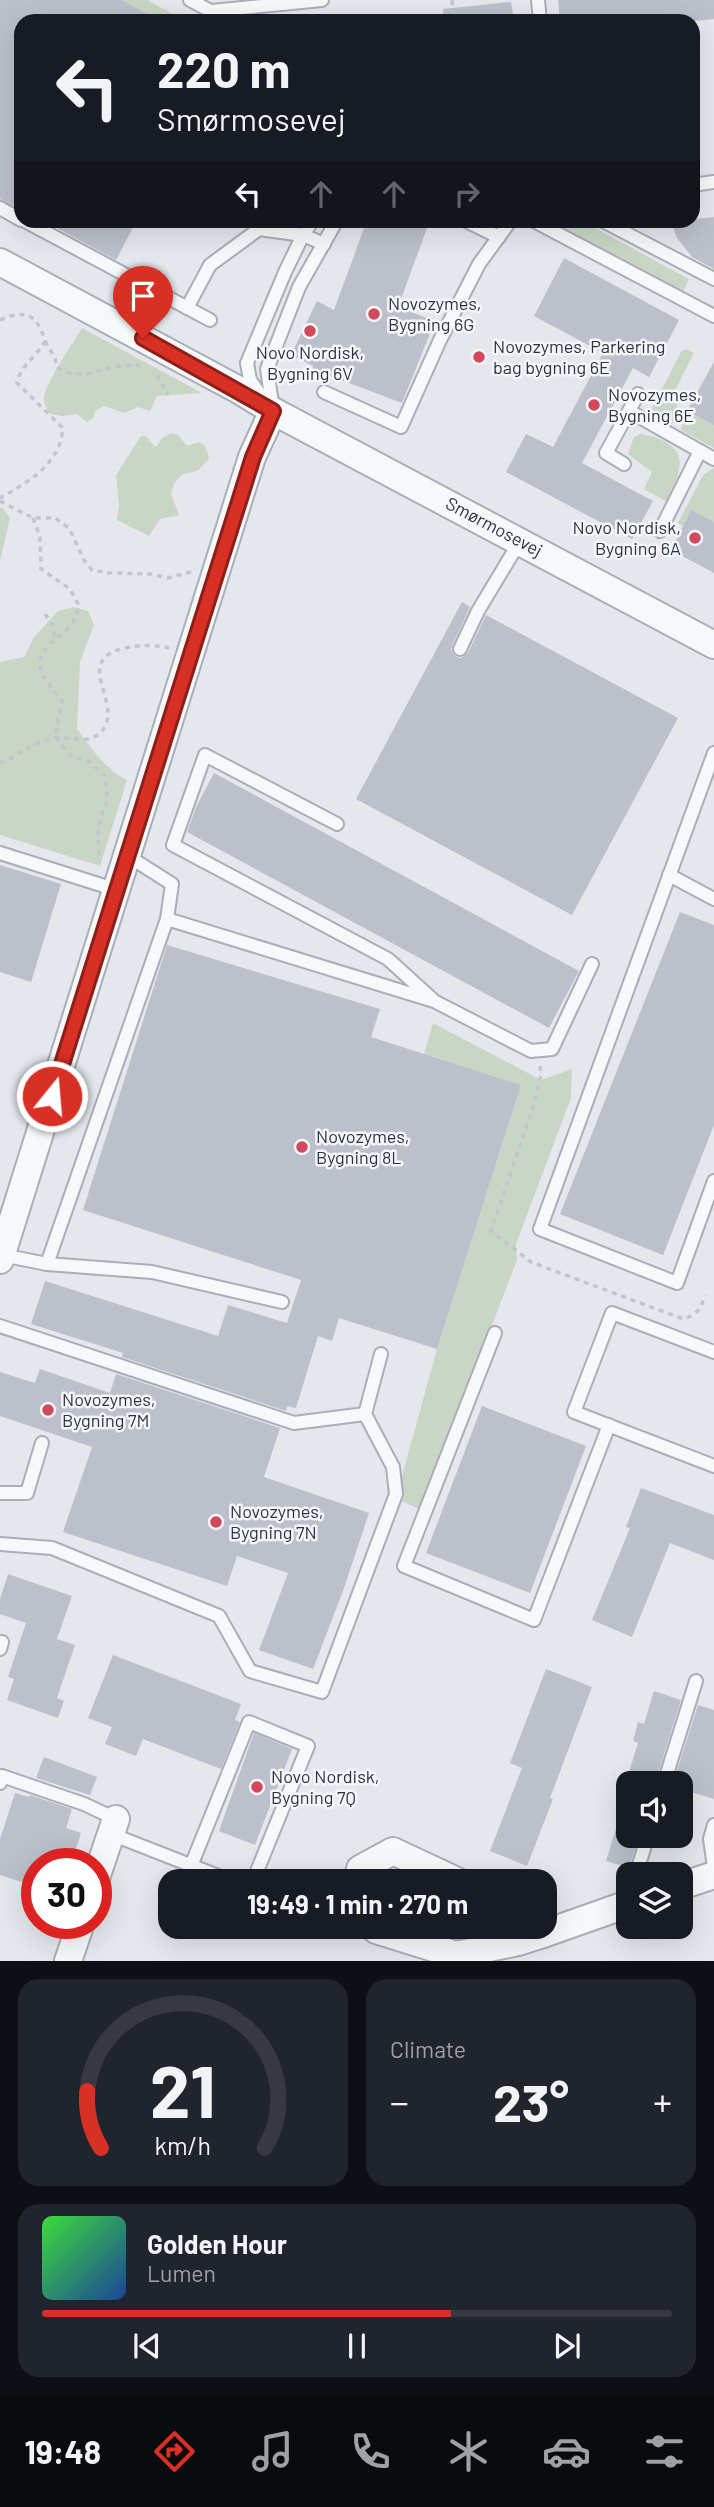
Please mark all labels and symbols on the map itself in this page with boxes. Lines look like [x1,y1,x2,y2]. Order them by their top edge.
pin [113,266,173,338]
place label: Novozymes, Bygning 6G [388,292,482,335]
marker: Novozymes, Bygning 6G [366,306,382,322]
marker: Novo Nordisk, Bygning 6V [302,323,318,339]
place label: Novozymes, Parkering bag bygning 6E [493,335,665,378]
place label: Novo Nordisk, Bygning 6V [256,341,364,384]
marker: Novozymes, Parkering bag bygning 6E [471,349,487,365]
place label: Novozymes, Bygning 6E [608,383,702,426]
marker: Novozymes, Bygning 6E [586,397,602,413]
street label: Smørmosevej [442,491,547,561]
place label: Novo Nordisk, Bygning 6A [572,516,681,559]
marker: Novo Nordisk, Bygning 6A [687,530,703,546]
position arrow [15,1059,89,1133]
place label: Novozymes, Bygning 8L [316,1125,410,1168]
marker: Novozymes, Bygning 8L [294,1139,310,1155]
place label: Novozymes, Bygning 7M [62,1388,156,1431]
marker: Novozymes, Bygning 7M [40,1402,56,1418]
place label: Novozymes, Bygning 7N [230,1500,324,1543]
marker: Novozymes, Bygning 7N [208,1514,224,1530]
place label: Novo Nordisk, Bygning 7Q [271,1765,380,1808]
marker: Novo Nordisk, Bygning 7Q [249,1779,265,1795]
speed limit sign: 30 [21,1848,112,1939]

